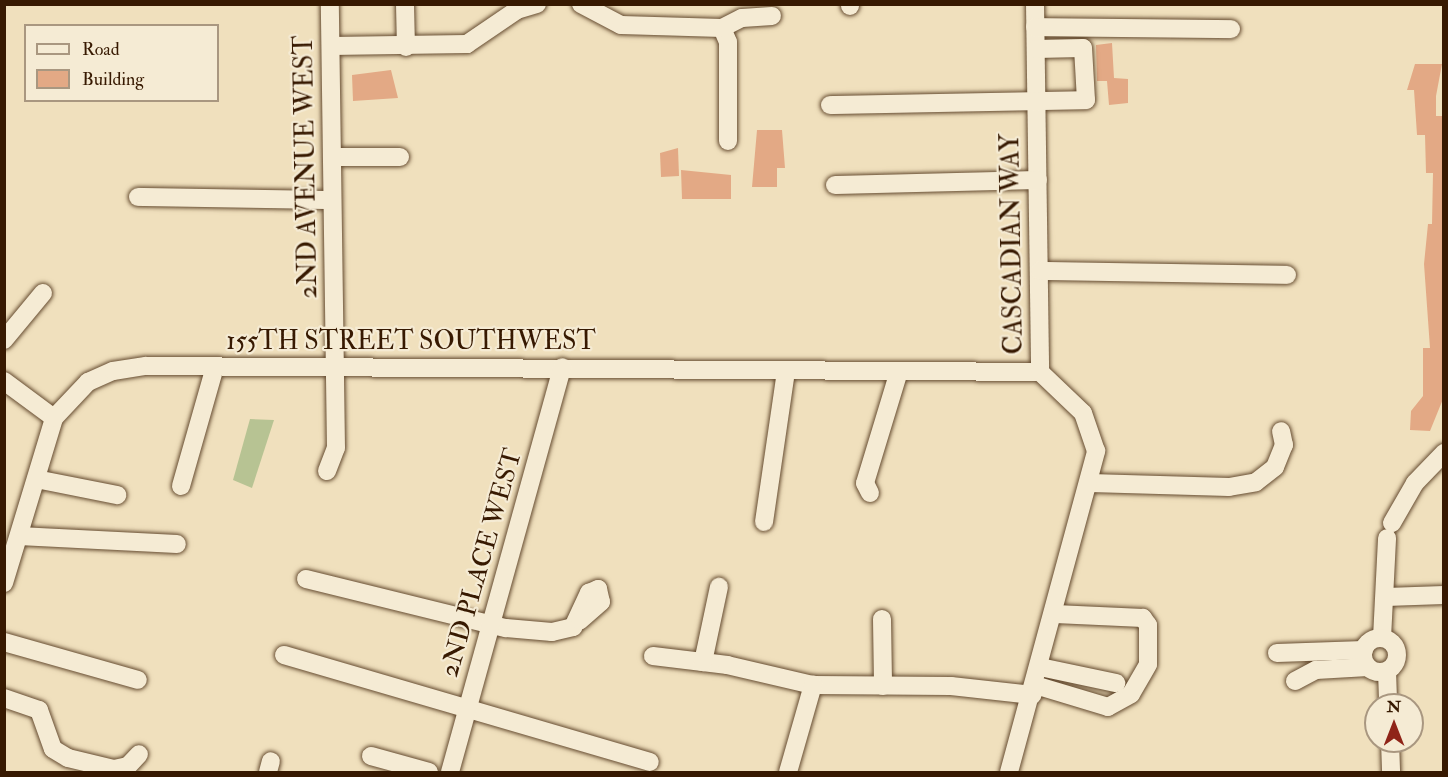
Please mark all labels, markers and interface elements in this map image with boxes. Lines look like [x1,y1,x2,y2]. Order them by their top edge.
legend [24,24,219,102]
street label: 2ND AVENUE WEST [289,35,325,299]
text: Road [82,38,120,61]
text: Building [82,68,144,91]
street label: CASCADIAN WAY [995,133,1031,355]
street label: 155TH STREET SOUTHWEST [226,326,596,358]
street label: 2ND PLACE WEST [434,445,530,681]
north arrow [1364,693,1424,753]
text: N [1387,697,1401,717]

